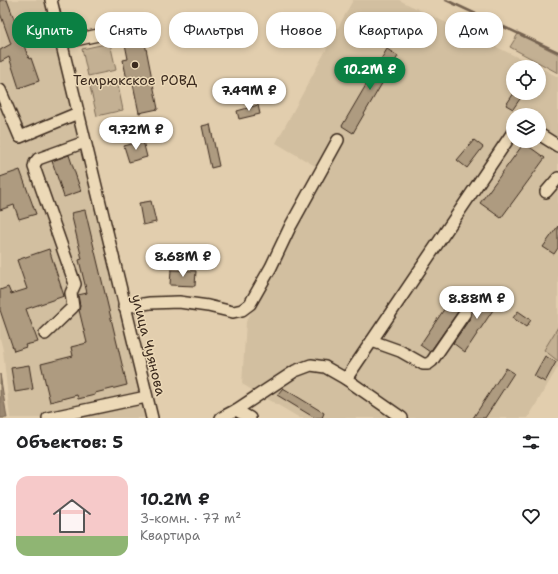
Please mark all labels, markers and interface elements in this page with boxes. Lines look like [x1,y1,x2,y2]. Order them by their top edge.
chip: Купить [12,12,87,48]
chip: Снять [95,12,161,48]
chip: Фильтры [169,12,258,48]
chip: Новое [266,12,336,48]
chip: Квартира [344,12,437,48]
chip: Дом [445,12,503,48]
pin: 10.2M ₽ [333,57,407,91]
marker: Темрюкское РОВД [130,60,140,70]
map controls [506,60,546,148]
button: locate [506,60,546,100]
text: 10.2M ₽ [343,61,397,78]
place label: Темрюкское РОВД [73,71,197,89]
pin: 7.49M ₽ [212,78,286,112]
text: 7.49M ₽ [221,82,277,99]
button: layers [506,108,546,148]
pin: 9.72M ₽ [99,117,173,151]
text: 9.72M ₽ [108,121,164,138]
pin: 8.68M ₽ [146,244,220,278]
text: 8.68M ₽ [154,248,212,265]
pin: 8.88M ₽ [440,286,514,320]
text: 8.88M ₽ [448,290,506,307]
street label: улица Чуянова [128,292,170,398]
text: Объектов: 5 [16,431,123,453]
icon: filters [520,431,542,453]
text: 10.2M ₽ [140,488,210,510]
icon: home [48,492,96,540]
icon: heart [520,505,542,527]
text: 3-комн. · 77 m² [140,510,241,527]
text: Квартира [140,527,200,544]

